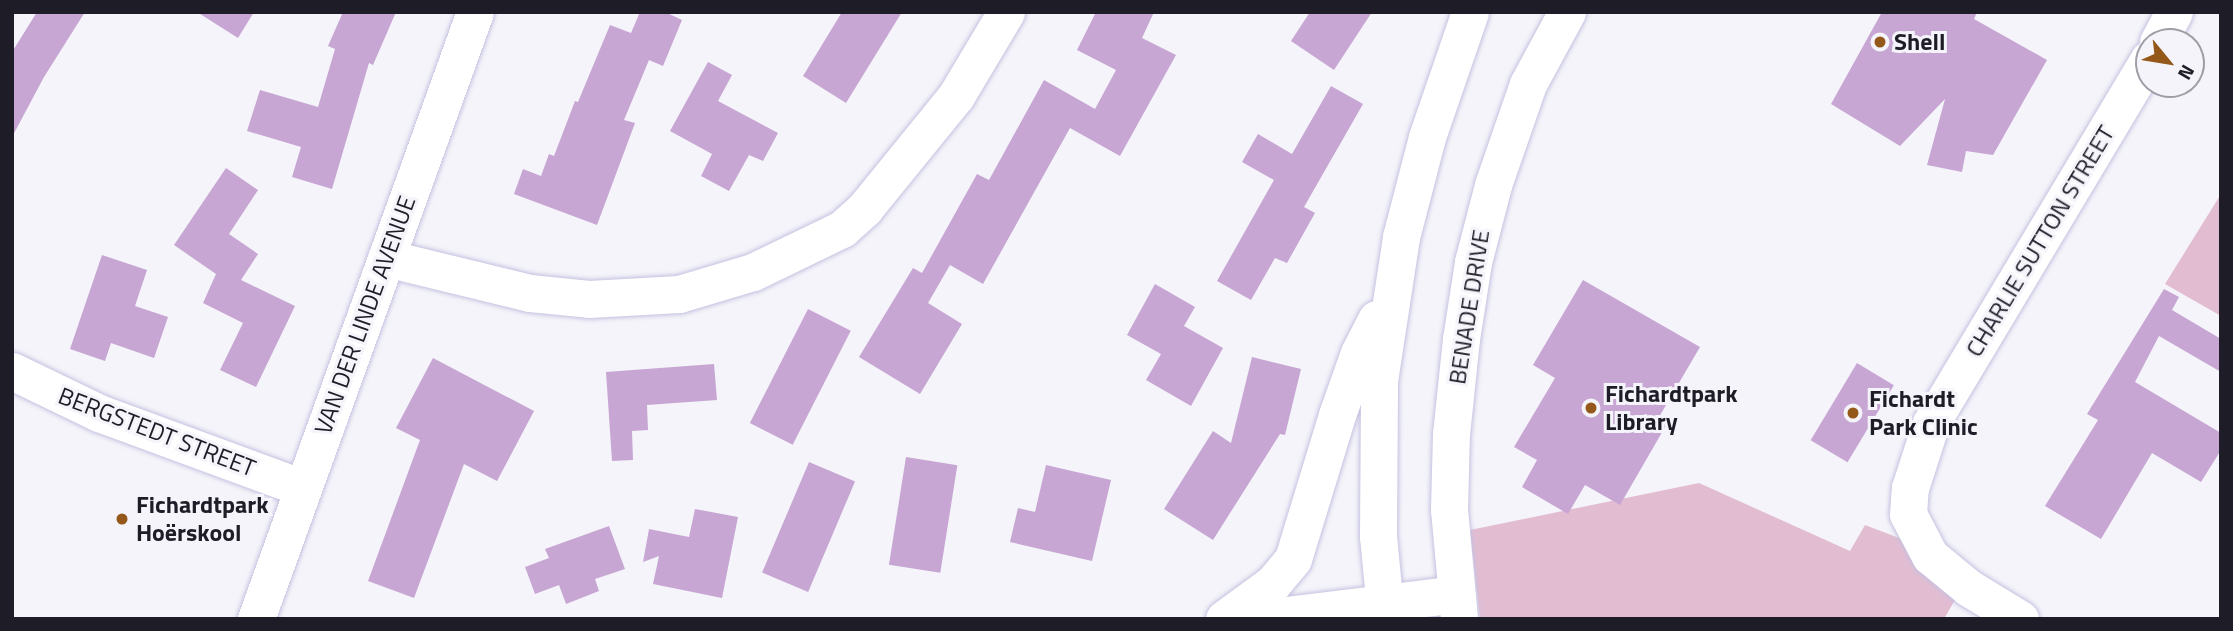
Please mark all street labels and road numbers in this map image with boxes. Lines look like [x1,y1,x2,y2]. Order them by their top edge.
street label: CHARLIE SUTTON STREET [1960,120,2120,362]
street label: VAN DER LINDE AVENUE [308,192,422,438]
street label: BENADE DRIVE [1443,228,1495,386]
street label: BERGSTEDT STREET [54,381,260,483]

